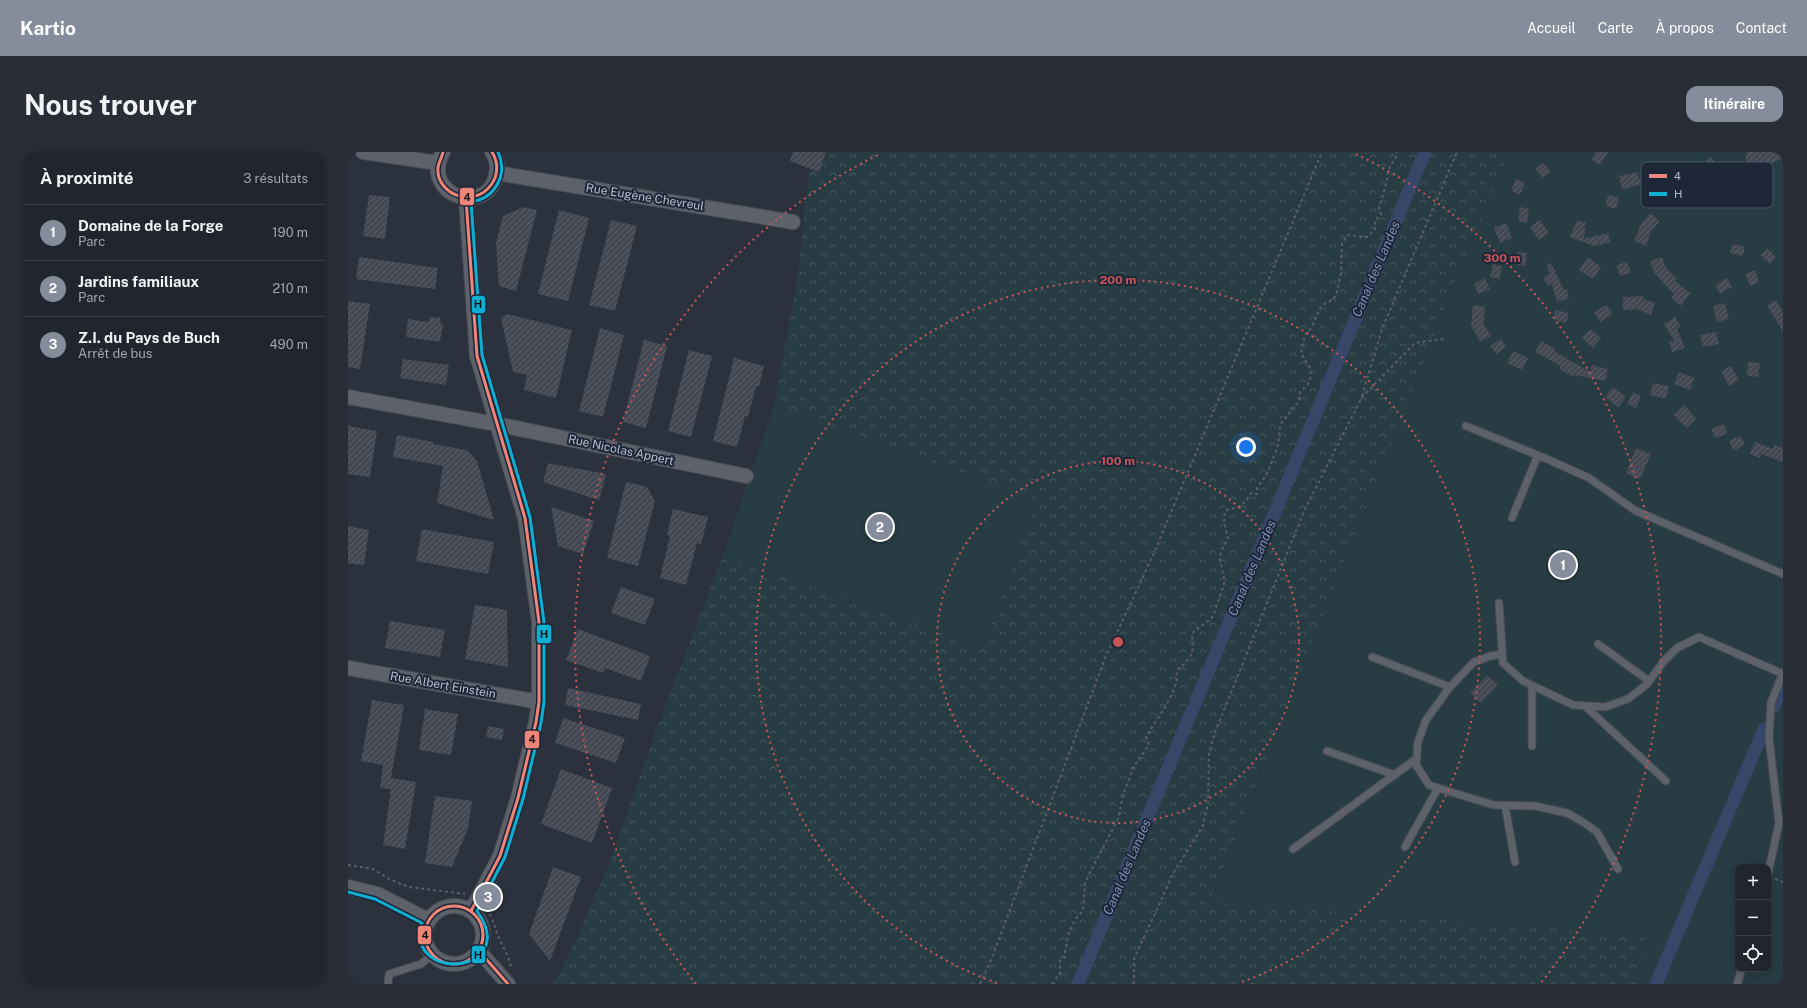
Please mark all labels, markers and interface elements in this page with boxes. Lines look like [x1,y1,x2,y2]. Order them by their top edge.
text: Kartio [20,17,76,39]
text: Accueil [1527,20,1576,36]
text: Carte [1598,20,1634,36]
text: À propos [1656,20,1714,36]
text: Contact [1736,20,1787,36]
button: Itinéraire [1686,86,1783,122]
text: Nous trouver [24,88,197,121]
legend [1641,162,1773,208]
text: À proximité [40,168,134,188]
text: 4 [1674,170,1681,182]
text: 3 résultats [243,171,308,186]
street label: Rue Eugène Chevreul [585,181,705,213]
line badge: 4 [459,187,475,206]
text: H [1674,188,1682,200]
text: 4 [463,191,471,203]
text: Domaine de la Forge [78,217,223,234]
water label: Canal des Landes [1349,219,1403,319]
text: 1 [50,225,56,240]
text: 190 m [272,225,308,240]
text: Parc [78,234,105,249]
text: 300 m [1484,251,1521,265]
text: Jardins familiaux [78,273,199,290]
text: 200 m [1100,273,1136,287]
text: 2 [49,281,57,296]
text: 210 m [273,281,308,296]
text: Parc [78,290,105,305]
line badge: H [471,295,486,314]
text: H [474,298,482,310]
text: Z.I. du Pays de Buch [78,329,220,346]
text: 3 [49,337,57,352]
text: 490 m [269,337,308,352]
text: Arrêt de bus [78,346,152,361]
street label: Rue Nicolas Appert [567,432,675,468]
your location [1236,437,1256,457]
text: 100 m [1101,454,1135,468]
pin: 2 [867,512,893,542]
water label: Canal des Landes [1225,518,1279,618]
pin: 1 [1550,550,1576,580]
line badge: H [536,624,552,644]
text: H [540,628,548,640]
centre of rings [1111,635,1125,649]
street label: Rue Albert Einstein [389,669,497,701]
line badge: 4 [524,730,540,749]
text: 4 [528,733,536,745]
water label: Canal des Landes [1100,817,1154,917]
map controls [1735,864,1771,972]
button: + [1735,864,1771,900]
pin: 3 [475,882,501,912]
button: − [1735,900,1771,936]
line badge: 4 [417,925,432,945]
text: 4 [421,929,429,941]
button: locate [1735,936,1771,972]
line badge: H [471,945,486,964]
text: H [474,949,482,961]

